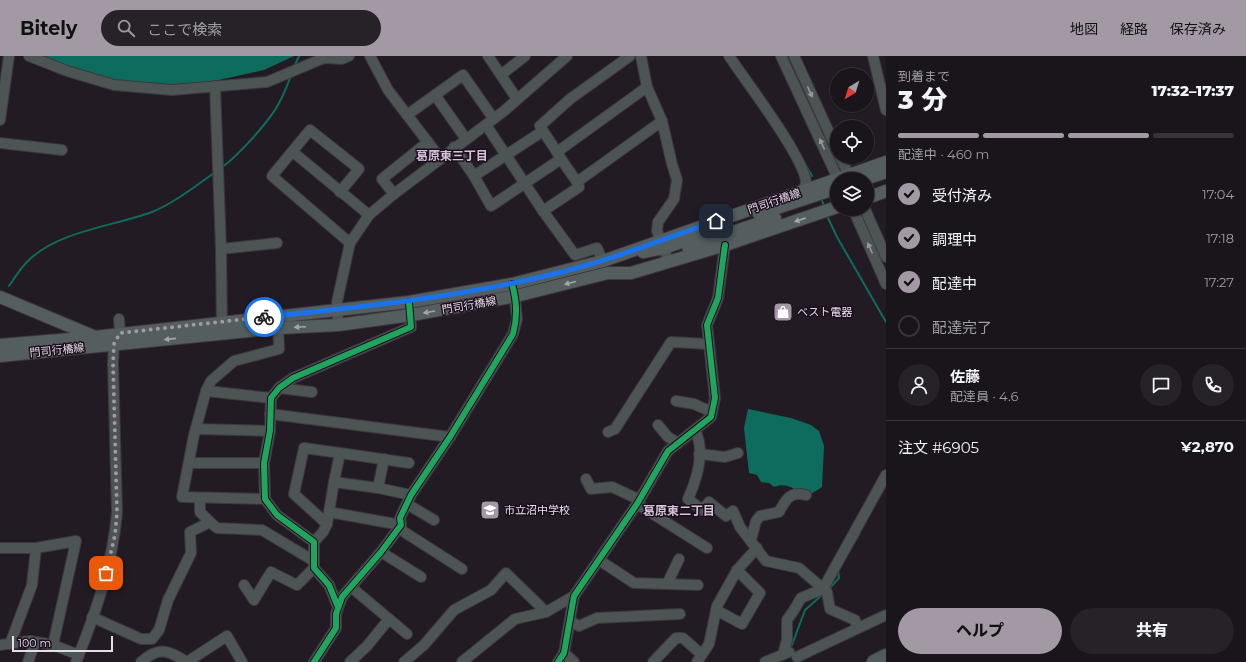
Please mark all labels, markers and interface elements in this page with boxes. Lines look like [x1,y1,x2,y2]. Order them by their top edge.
search box [101,10,381,46]
text: Bitely [20,17,77,40]
icon: search [115,17,137,39]
text: ここで検索 [147,20,222,39]
text: 地図 [1070,20,1098,38]
text: 経路 [1120,20,1148,38]
text: 保存済み [1170,20,1226,38]
north arrow [830,68,874,112]
map controls [830,68,874,216]
text: 到着まで [898,68,950,84]
text: 17:32–17:37 [1151,81,1234,100]
text: 3 分 [898,84,947,116]
one-way arrow [807,86,813,97]
button: locate [830,120,874,164]
one-way arrow [819,138,825,149]
text: 配達中 · 460 m [898,146,989,162]
district label: 葛原東三丁目 [416,148,488,163]
button: layers [830,172,874,216]
icon: check [898,183,920,205]
street label: 門司行橋線 [746,185,802,217]
text: 受付済み [932,186,992,205]
text: 17:04 [1202,186,1234,202]
pin [699,204,733,238]
icon: home [705,210,727,232]
one-way arrow [794,217,806,223]
icon: check [898,227,920,249]
text: 調理中 [932,230,977,249]
text: 17:18 [1206,230,1234,246]
one-way arrow [867,242,873,254]
icon: check [898,271,920,293]
text: 配達中 [932,274,977,293]
text: 17:27 [1204,274,1234,290]
one-way arrow [564,281,576,287]
street label: 門司行橋線 [441,293,497,317]
courier [244,297,284,337]
shop icon: ベスト電器 [772,301,794,323]
place label: ベスト電器 [797,305,852,319]
icon: bike [253,306,275,328]
one-way arrow [423,309,435,315]
text: 配達完了 [932,318,992,337]
one-way arrow [294,324,306,331]
one-way arrow [164,336,176,343]
street label: 門司行橋線 [29,340,85,360]
button: person [898,364,940,406]
button: chat [1140,364,1182,406]
button: phone [1192,364,1234,406]
text: 佐藤 [950,367,980,386]
text: 配達員 · 4.6 [950,388,1018,404]
text: ¥2,870 [1181,437,1234,456]
text: 注文 #6905 [898,438,979,457]
school or university icon: 市立沼中学校 [479,499,501,521]
place label: 市立沼中学校 [504,503,570,517]
district label: 葛原東二丁目 [643,503,715,518]
pin [89,556,123,590]
icon: bag [95,562,117,584]
button: ヘルプ [898,608,1062,654]
button: 共有 [1070,608,1234,654]
scale bar [12,634,113,653]
text: 100 m [18,636,51,650]

